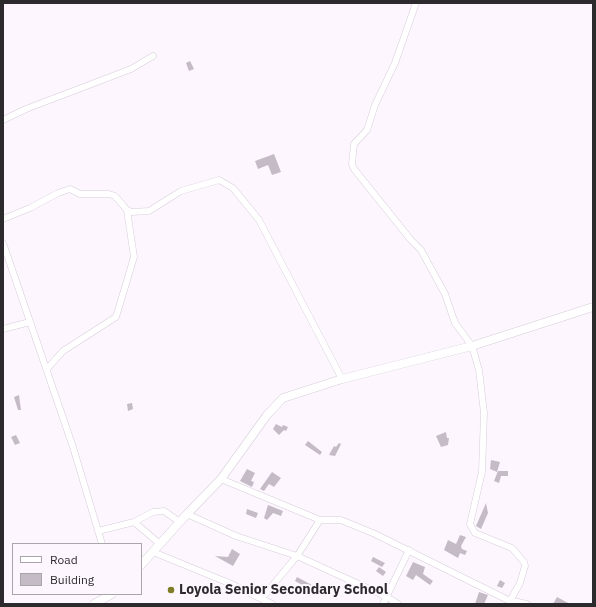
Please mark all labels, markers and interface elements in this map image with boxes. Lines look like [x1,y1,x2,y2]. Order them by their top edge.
legend [12,543,142,595]
text: Road [50,552,78,567]
text: Building [50,572,94,587]
place label: Loyola Senior Secondary School [179,582,388,598]
marker: Loyola Senior Secondary School [166,585,176,595]

